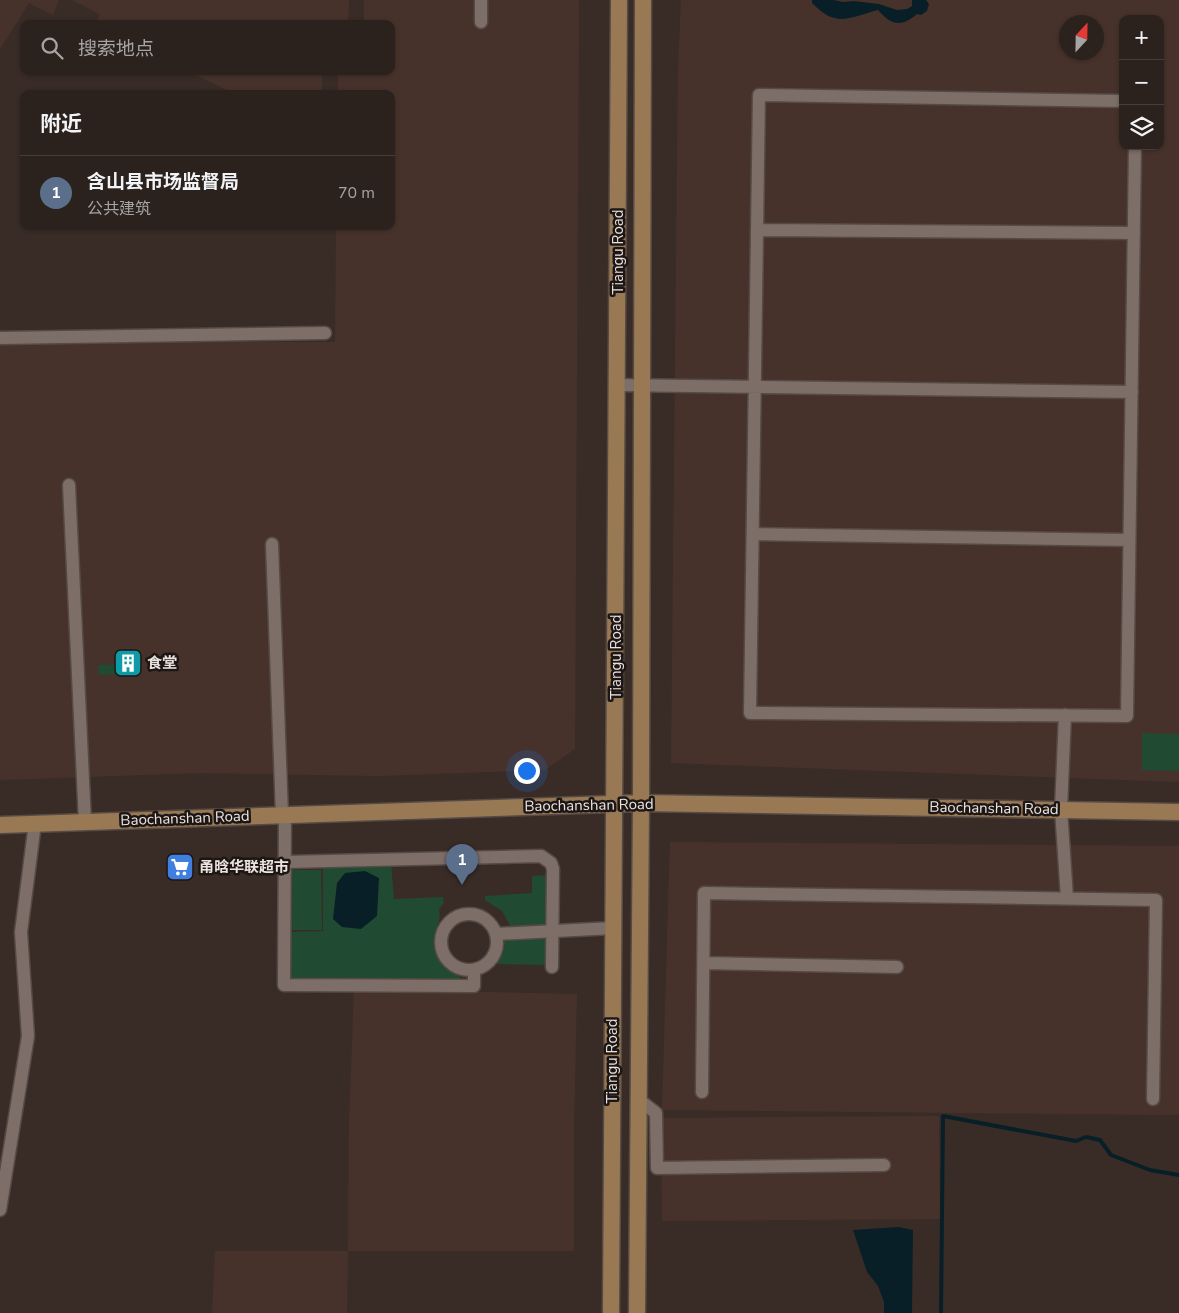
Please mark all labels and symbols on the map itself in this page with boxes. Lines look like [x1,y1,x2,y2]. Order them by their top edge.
north arrow [1059,15,1104,60]
street label: Tiangu Road [608,210,628,294]
street label: Tiangu Road [606,615,626,699]
building icon: 食堂 [113,648,143,678]
place label: 食堂 [147,653,177,673]
your location [514,758,540,784]
street label: Baochanshan Road [524,794,654,816]
street label: Baochanshan Road [929,797,1059,819]
street label: Baochanshan Road [120,806,250,830]
pin: 1 [446,844,478,885]
supermarket icon: 甬晗华联超市 [165,852,195,882]
place label: 甬晗华联超市 [199,857,289,877]
street label: Tiangu Road [602,1019,622,1103]

